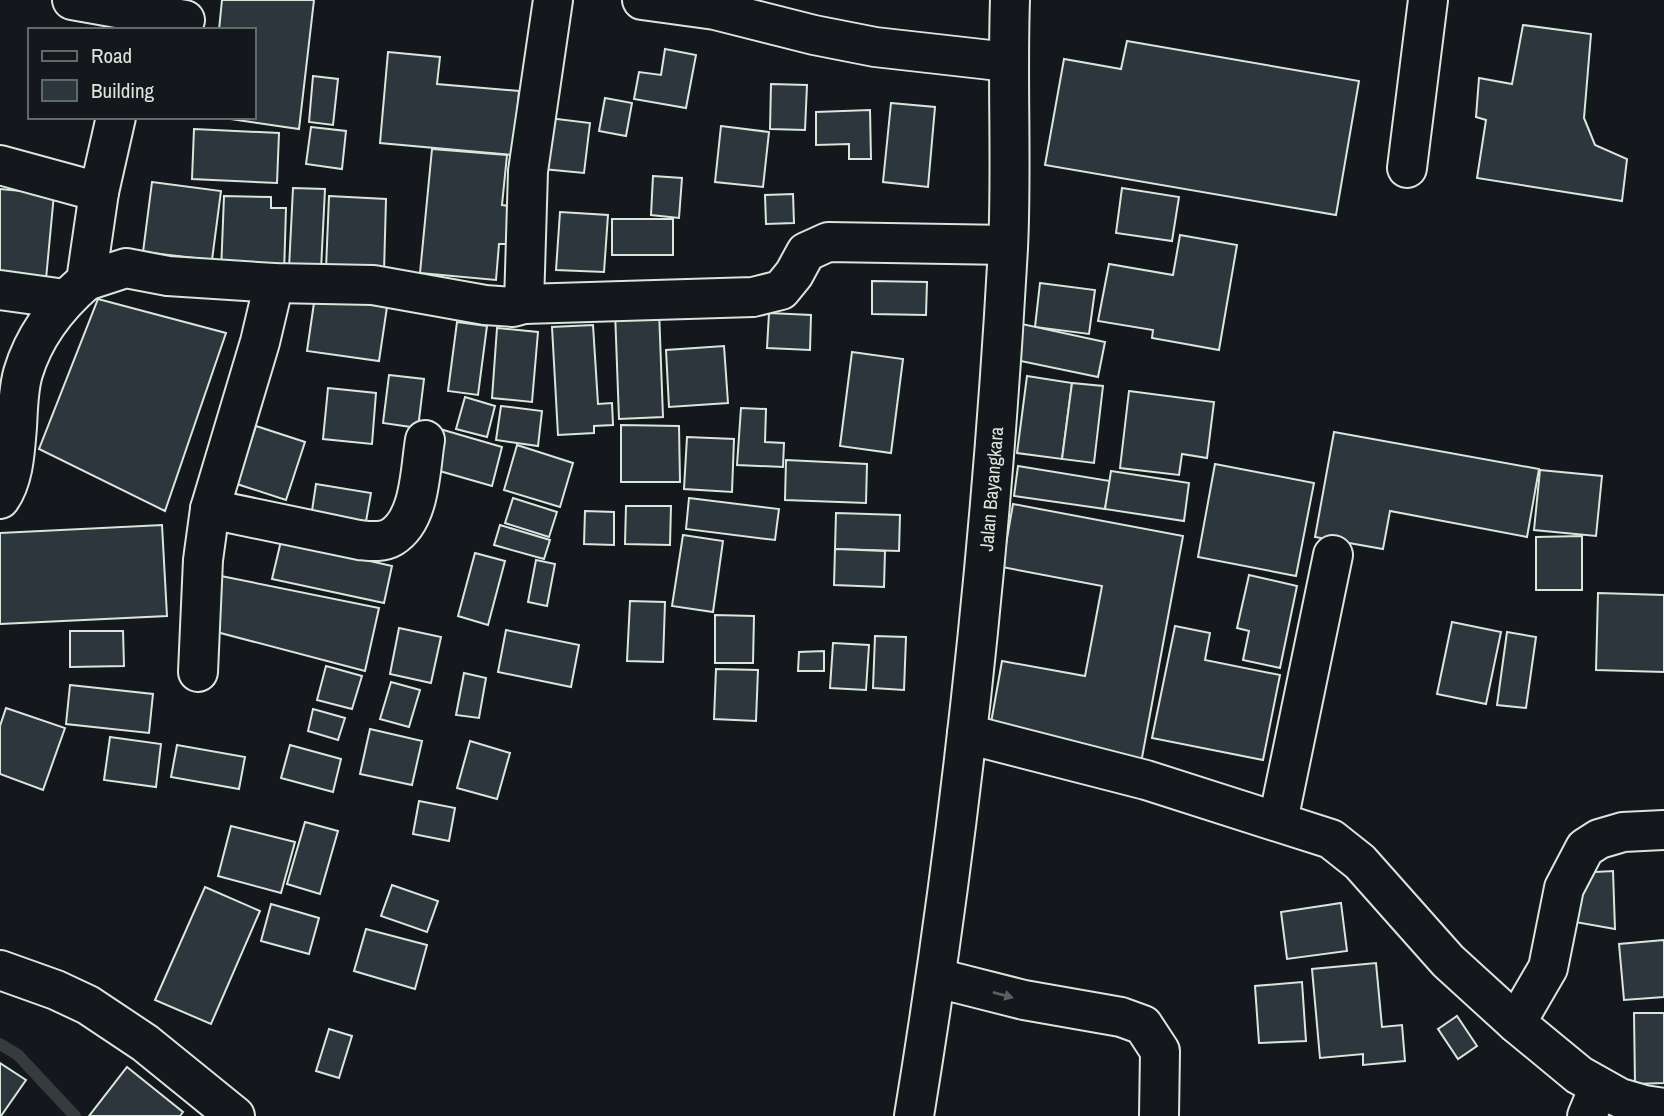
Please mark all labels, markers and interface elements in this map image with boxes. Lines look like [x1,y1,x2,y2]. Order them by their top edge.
legend [28,28,256,119]
text: Road [91,41,132,70]
text: Building [91,76,155,105]
street label: Jalan Bayangkara [973,425,1009,552]
one-way arrow [992,990,1014,1001]

